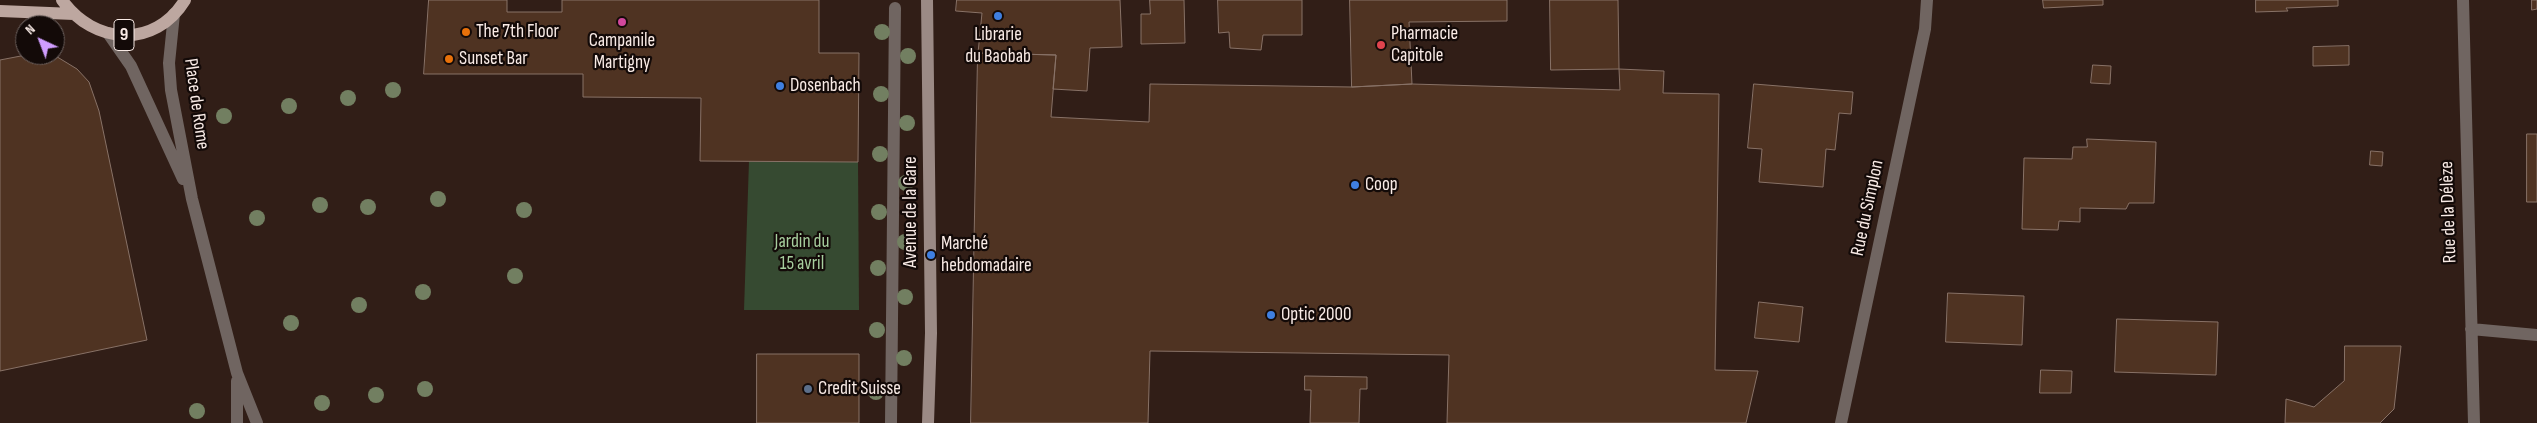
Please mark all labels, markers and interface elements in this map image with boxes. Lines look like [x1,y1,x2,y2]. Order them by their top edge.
marker: Librarie du Baobab [992,10,1004,22]
north arrow [15,15,65,65]
marker: Campanile Martigny [616,16,628,28]
road number: 9 [114,20,134,50]
text: N [22,21,39,38]
place label: The 7th Floor [476,21,559,43]
place label: Pharmacie Capitole [1391,23,1458,67]
place label: Librarie du Baobab [965,24,1031,68]
marker: The 7th Floor [460,26,472,38]
place label: Campanile Martigny [589,30,655,74]
marker: Pharmacie Capitole [1375,39,1387,51]
place label: Sunset Bar [459,48,528,70]
marker: Sunset Bar [443,53,455,65]
street label: Place de Rome [178,57,214,151]
place label: Dosenbach [790,75,861,97]
marker: Dosenbach [774,80,786,92]
street label: Avenue de la Gare [900,156,922,268]
street label: Rue du Simplon [1847,158,1889,258]
street label: Rue de la Délèze [2436,161,2462,263]
place label: Coop [1365,174,1398,196]
marker: Coop [1349,179,1361,191]
park label: Jardin du 15 avril [775,231,829,275]
place label: Marché hebdomadaire [941,233,1032,277]
marker: Marché hebdomadaire [925,249,937,261]
place label: Optic 2000 [1281,304,1351,326]
marker: Optic 2000 [1265,309,1277,321]
place label: Credit Suisse [818,378,901,400]
marker: Credit Suisse [802,383,814,395]

